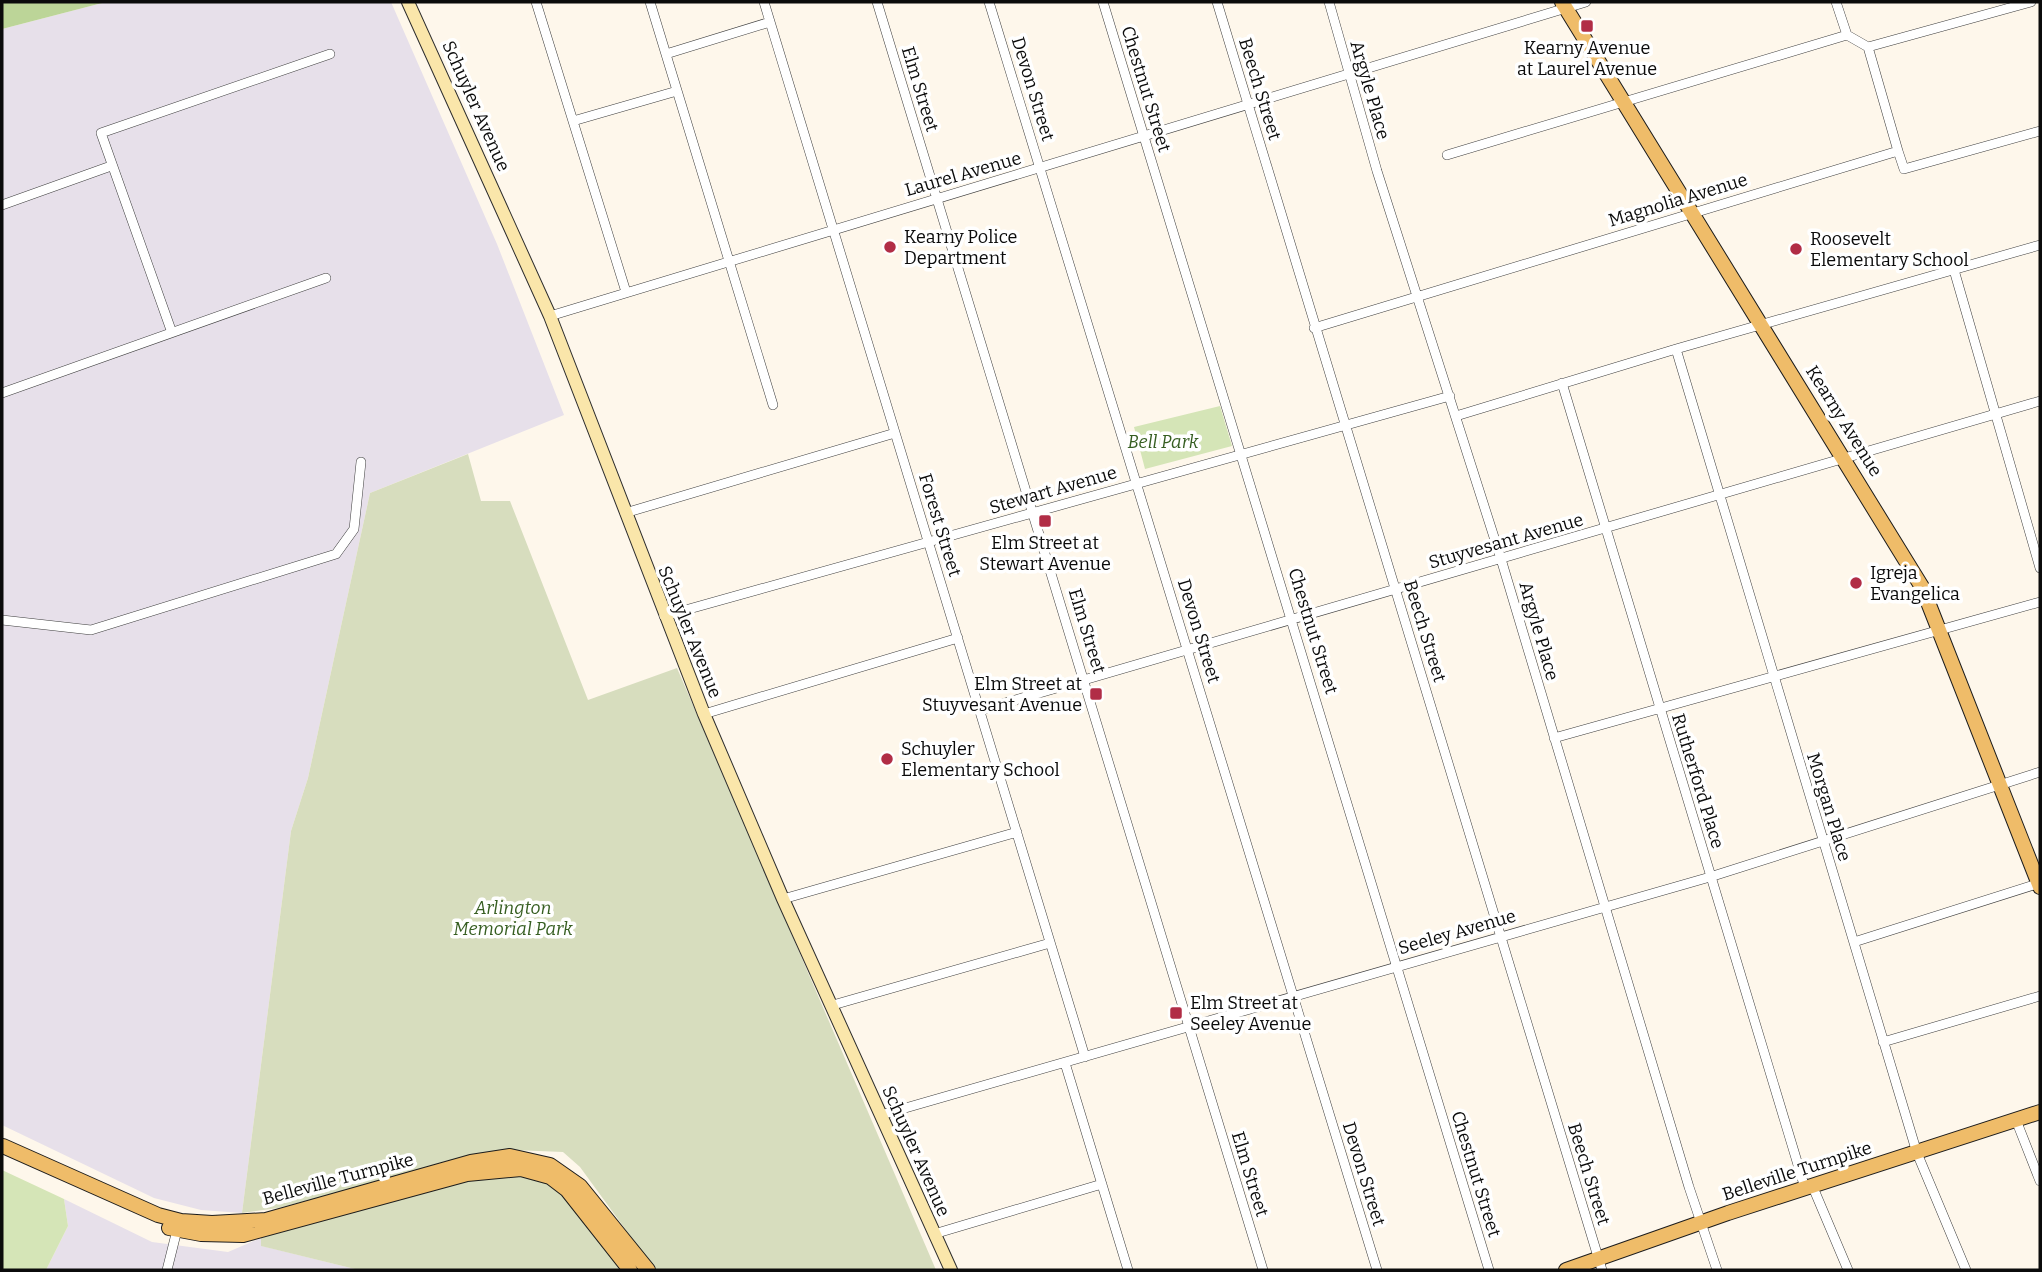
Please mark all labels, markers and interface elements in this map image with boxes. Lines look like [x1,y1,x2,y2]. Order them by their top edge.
marker: Kearny Avenue at Laurel Avenue [1579,18,1595,34]
street label: Chestnut Street [1116,23,1176,155]
street label: Devon Street [1007,34,1059,144]
street label: Beech Street [1234,35,1286,143]
street label: Schuyler Avenue [437,37,515,175]
place label: Kearny Avenue at Laurel Avenue [1517,37,1657,80]
street label: Argyle Place [1345,38,1395,142]
street label: Elm Street [897,44,944,135]
street label: Laurel Avenue [902,147,1024,201]
street label: Magnolia Avenue [1606,168,1750,232]
place label: Kearny Police Department [904,226,1017,269]
place label: Roosevelt Elementary School [1810,228,1969,271]
marker: Kearny Police Department [882,239,898,255]
marker: Roosevelt Elementary School [1788,241,1804,257]
street label: Kearny Avenue [1801,361,1887,481]
park label: Bell Park [1127,431,1199,453]
street label: Stewart Avenue [987,461,1119,519]
street label: Forest Street [914,471,966,580]
street label: Stuyvesant Avenue [1426,508,1586,574]
marker: Elm Street at Stewart Avenue [1037,513,1053,529]
place label: Elm Street at Stewart Avenue [979,532,1111,575]
place label: Igreja Evangelica [1870,562,1960,605]
street label: Schuyler Avenue [653,563,727,701]
street label: Chestnut Street [1283,565,1343,697]
marker: Igreja Evangelica [1848,575,1864,591]
street label: Devon Street [1173,576,1225,686]
street label: Beech Street [1399,577,1451,685]
street label: Argyle Place [1514,579,1564,683]
street label: Elm Street [1064,586,1111,677]
place label: Elm Street at Stuyvesant Avenue [922,673,1082,716]
marker: Elm Street at Stuyvesant Avenue [1088,686,1104,702]
street label: Rutherford Place [1667,711,1729,851]
place label: Schuyler Elementary School [901,738,1060,781]
street label: Morgan Place [1802,750,1856,864]
marker: Schuyler Elementary School [879,751,895,767]
park label: Arlington Memorial Park [453,897,573,940]
street label: Seeley Avenue [1396,905,1518,959]
place label: Elm Street at Seeley Avenue [1190,992,1311,1035]
marker: Elm Street at Seeley Avenue [1168,1005,1184,1021]
street label: Schuyler Avenue [877,1082,955,1220]
street label: Chestnut Street [1446,1108,1506,1240]
street label: Devon Street [1338,1119,1390,1229]
street label: Beech Street [1563,1120,1615,1228]
street label: Elm Street [1227,1129,1274,1220]
street label: Belleville Turnpike [1720,1136,1874,1206]
street label: Belleville Turnpike [260,1148,416,1210]

